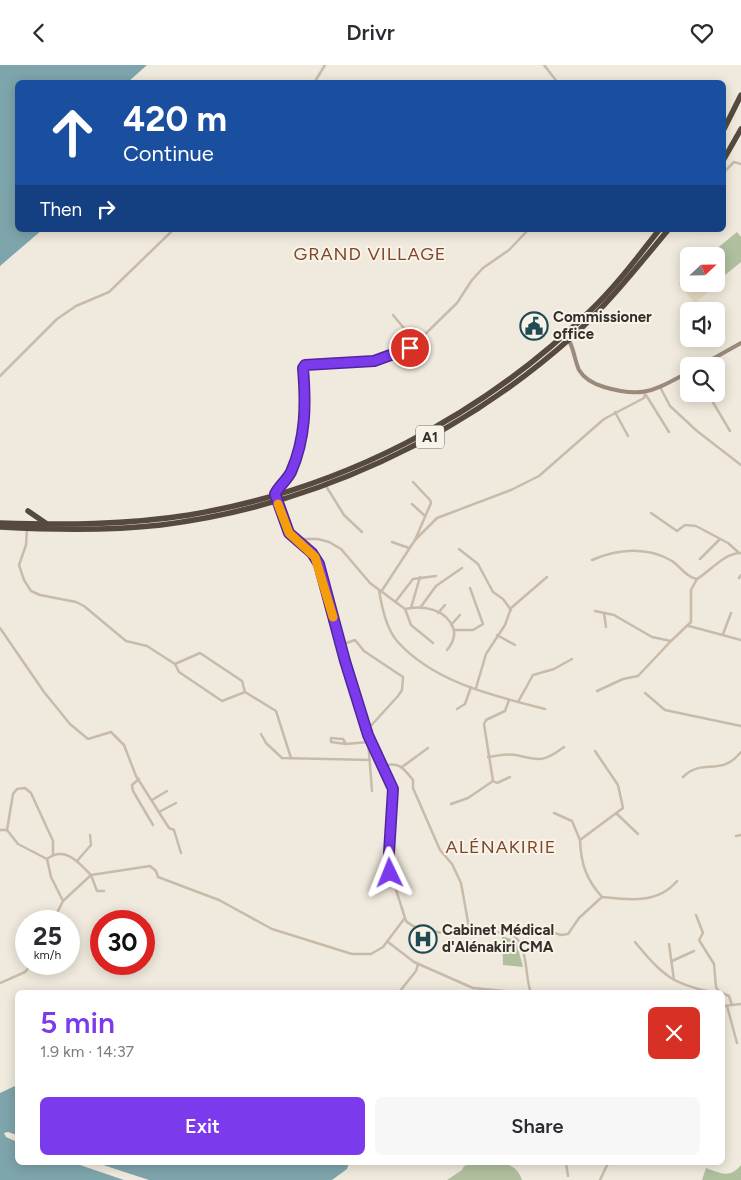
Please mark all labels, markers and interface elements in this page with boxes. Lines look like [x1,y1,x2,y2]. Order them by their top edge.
icon: back [25,19,53,47]
text: Drivr [346,19,395,46]
icon: heart [688,19,716,47]
text: 420 m [123,98,227,140]
icon: ahead [40,100,105,165]
text: Continue [123,140,214,167]
icon: right [92,195,120,223]
text: Then [40,198,82,221]
district label: GRAND VILLAGE [293,243,447,265]
north arrow [680,247,725,293]
map controls [680,247,725,402]
button: sound [680,302,725,347]
place label: Commissioner office [553,308,652,343]
public building icon: Commissioner office [519,311,549,341]
pin [389,327,431,369]
icon: arrive [396,334,424,362]
button: search [680,357,725,402]
road number: A1 [416,426,444,449]
district label: ALÉNAKIRIE [446,836,556,858]
position arrow [363,846,415,898]
speed limit sign: 30 [90,910,155,975]
text: 25 [33,921,62,951]
place label: Cabinet Médical d'Alénakiri CMA [442,921,554,956]
hospital icon: Cabinet Médical d'Alénakiri CMA [408,924,438,954]
text: km/h [34,948,61,962]
text: 5 min [40,1004,115,1041]
button: close [648,1007,700,1059]
text: 1.9 km · 14:37 [40,1042,134,1061]
button: Exit [40,1097,365,1155]
button: Share [375,1097,700,1155]

